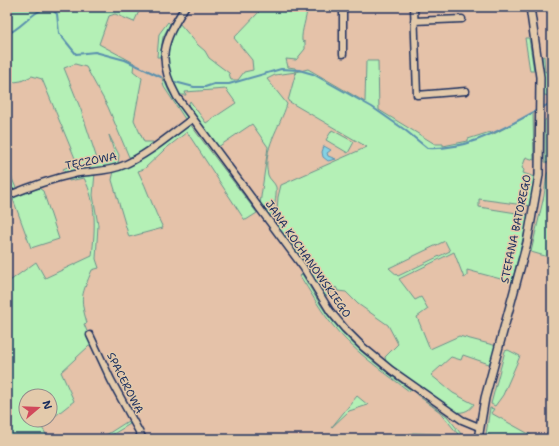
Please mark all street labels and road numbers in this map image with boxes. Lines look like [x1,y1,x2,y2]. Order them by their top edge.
street label: TĘCZOWA [64,149,118,173]
street label: STEFANA BATOREGO [497,173,535,285]
street label: JANA KOCHANOWSKIEGO [262,197,354,321]
street label: SPACEROWA [103,350,147,416]

